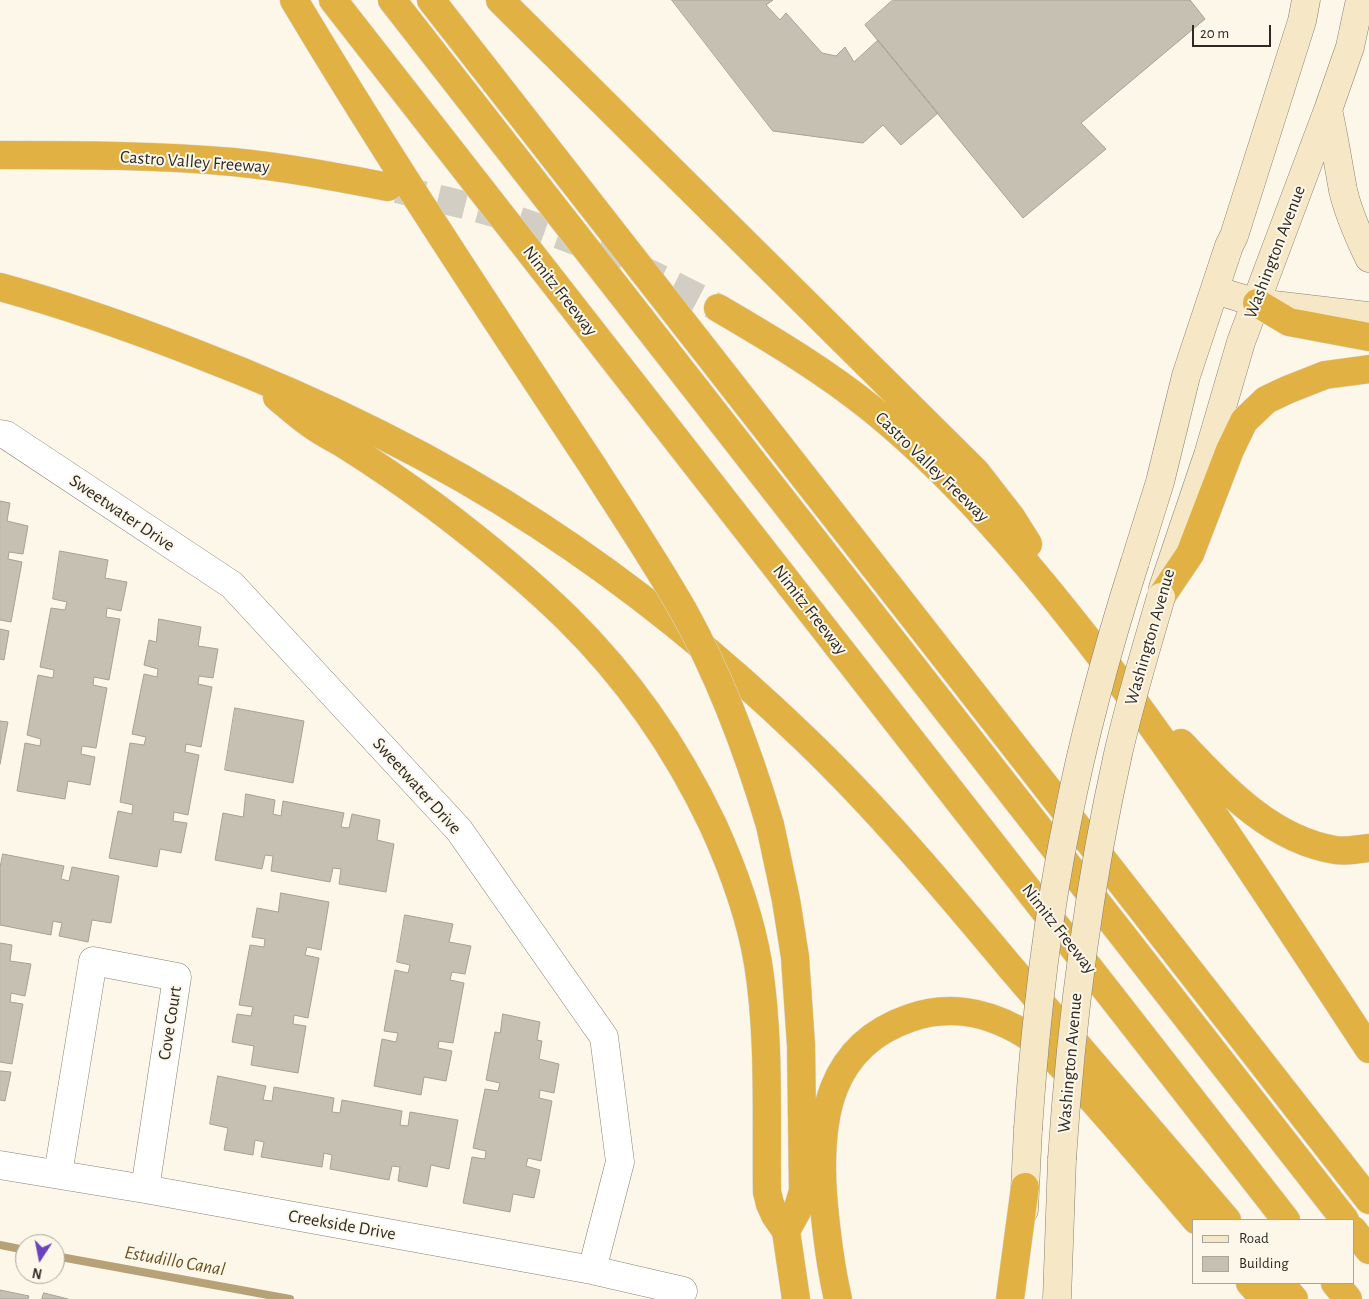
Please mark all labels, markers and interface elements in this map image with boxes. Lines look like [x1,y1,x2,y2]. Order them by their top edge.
scale bar [1194,15,1273,47]
text: 20 m [1200,26,1229,41]
street label: Castro Valley Freeway [119,146,271,178]
street label: Washington Avenue [1240,182,1310,322]
street label: Nimitz Freeway [518,242,602,340]
street label: Castro Valley Freeway [870,407,994,527]
street label: Sweetwater Drive [65,470,179,556]
street label: Nimitz Freeway [768,561,852,659]
street label: Washington Avenue [1120,566,1180,708]
street label: Sweetwater Drive [368,733,466,839]
street label: Nimitz Freeway [1017,880,1101,978]
street label: Cove Court [153,984,187,1062]
street label: Washington Avenue [1053,992,1087,1134]
street label: Creekside Drive [287,1205,397,1245]
legend [1192,1219,1354,1284]
text: Road [1239,1231,1269,1246]
north arrow [15,1234,65,1284]
water label: Estudillo Canal [123,1241,227,1281]
text: Building [1239,1256,1289,1271]
text: N [31,1265,43,1281]

